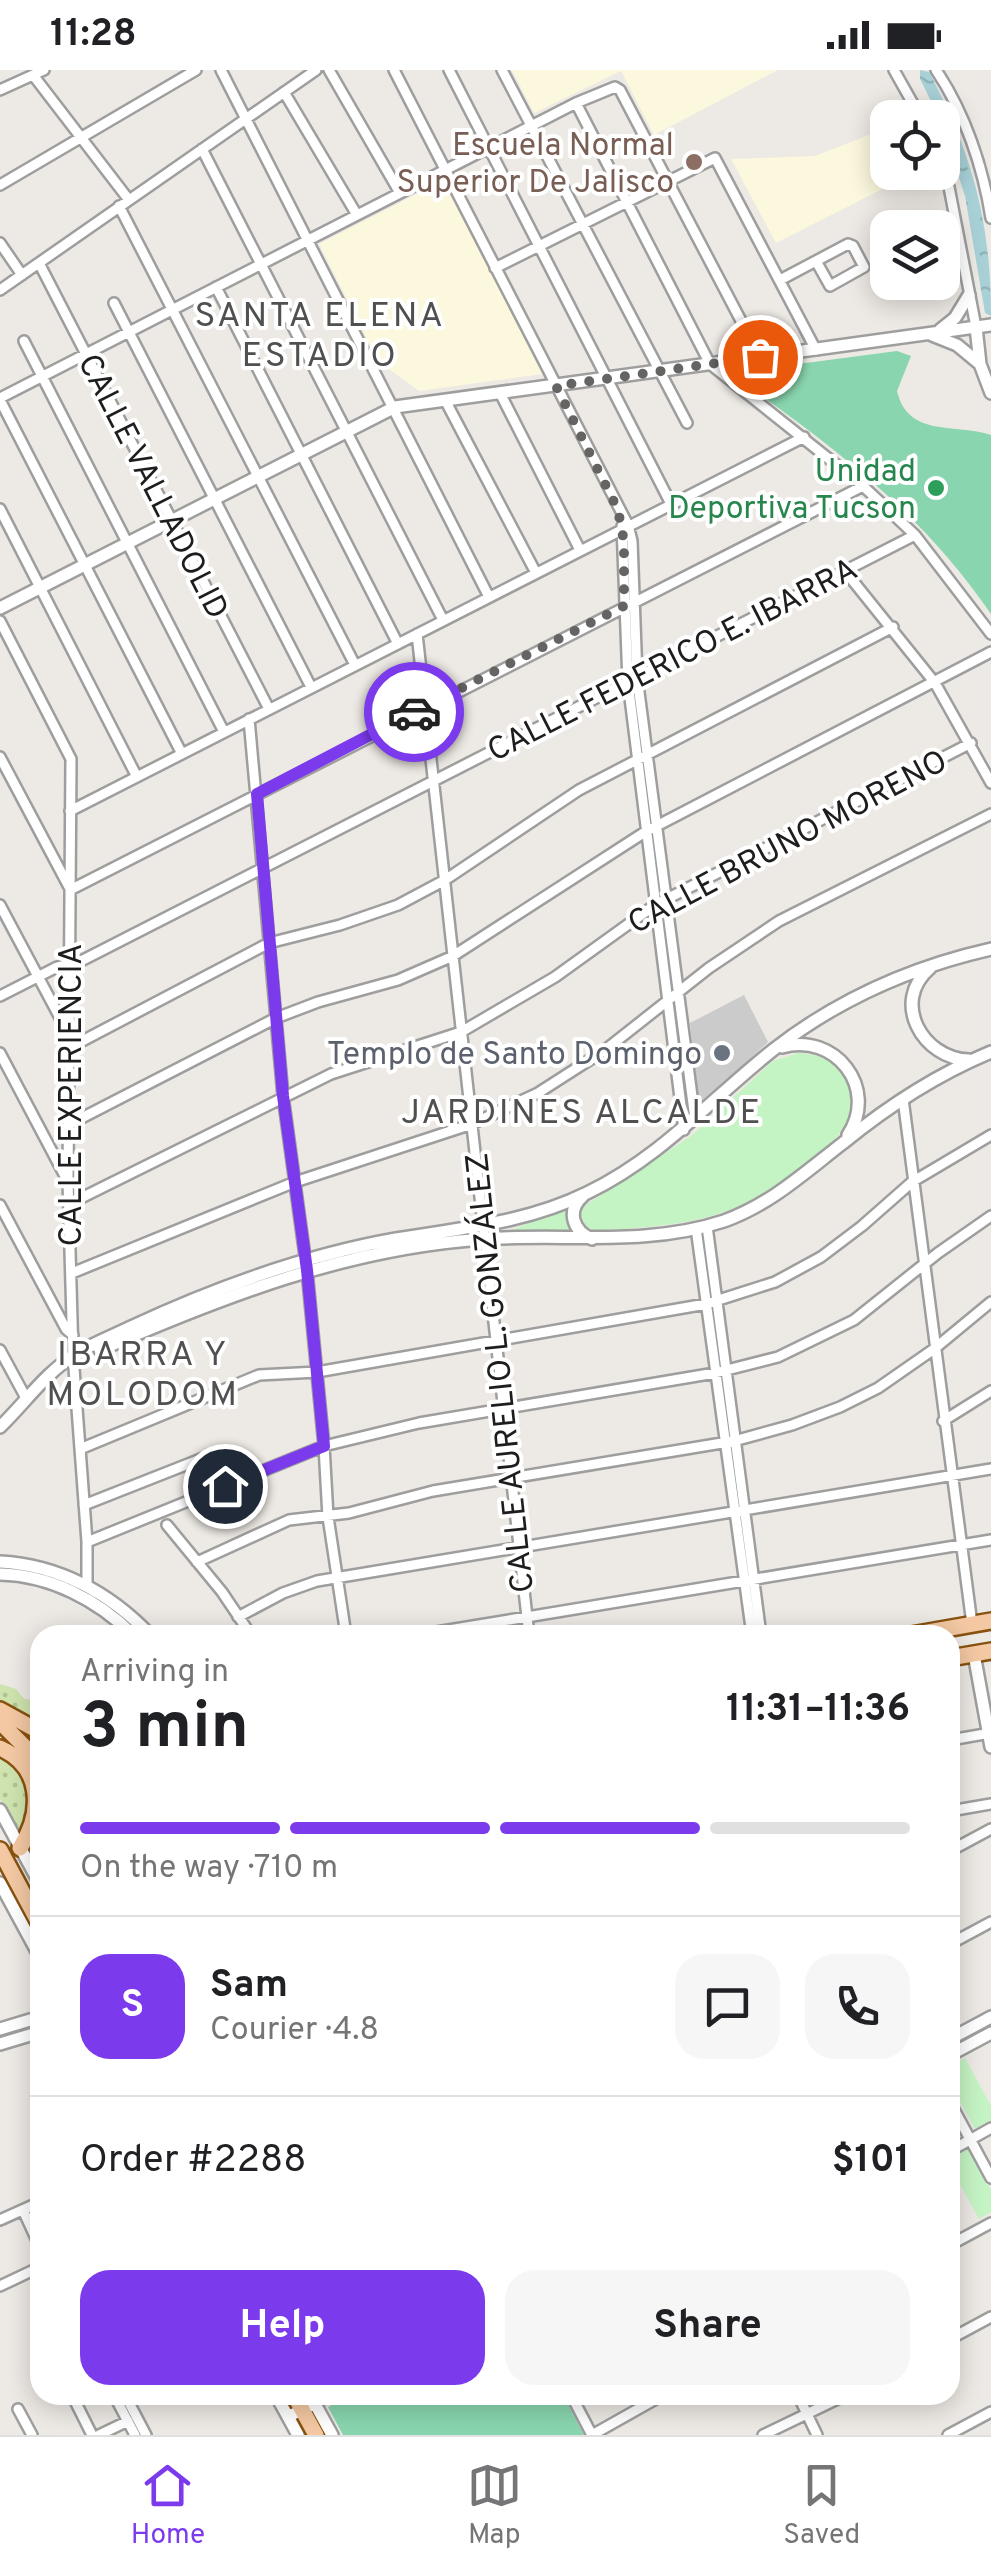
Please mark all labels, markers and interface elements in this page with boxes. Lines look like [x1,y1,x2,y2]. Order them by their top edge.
text: 11:28 [50,11,137,60]
map controls [870,100,960,300]
button: locate [870,100,960,190]
place label: Escuela Normal Superior De Jalisco [397,127,674,204]
marker: Escuela Normal Superior De Jalisco [683,151,705,173]
button: layers [870,210,960,300]
district label: SANTA ELENA ESTADIO [195,295,445,379]
pin [718,315,803,400]
icon: bag [733,330,788,385]
street label: CALLE VALLADOLID [67,348,236,627]
place label: Unidad Deportiva Tucson [668,453,916,530]
marker: Unidad Deportiva Tucson [925,477,947,499]
street label: CALLE FEDERICO E. IBARRA [482,551,865,773]
courier [364,662,464,762]
icon: car [387,685,442,740]
street label: CALLE BRUNO MORENO [622,742,955,945]
street label: CALLE EXPERIENCIA [53,943,93,1247]
place label: Templo de Santo Domingo [327,1036,702,1076]
marker: Templo de Santo Domingo [711,1042,733,1064]
district label: JARDINES ALCALDE [401,1092,763,1136]
street label: CALLE AURELIO L. GONZÁLEZ [457,1151,545,1595]
district label: IBARRA Y MOLODOM [46,1334,240,1418]
pin [183,1444,268,1529]
icon: home [198,1459,253,1514]
text: Arriving in [80,1653,229,1693]
text: 11:31–11:36 [726,1686,910,1735]
text: 3 min [80,1689,249,1771]
text: On the way · 710 m [80,1849,338,1889]
button: chat [675,1954,780,2059]
button: phone [805,1954,910,2059]
text: Sam [210,1962,288,2011]
text: S [121,1982,144,2031]
text: Courier · 4.8 [210,2011,379,2051]
text: Order #2288 [80,2137,307,2186]
text: $101 [832,2137,910,2186]
button: Help [80,2270,485,2385]
button: Share [505,2270,910,2385]
tab: Home [131,2458,205,2554]
tab: Map [467,2458,522,2554]
tab: Saved [783,2458,860,2554]

